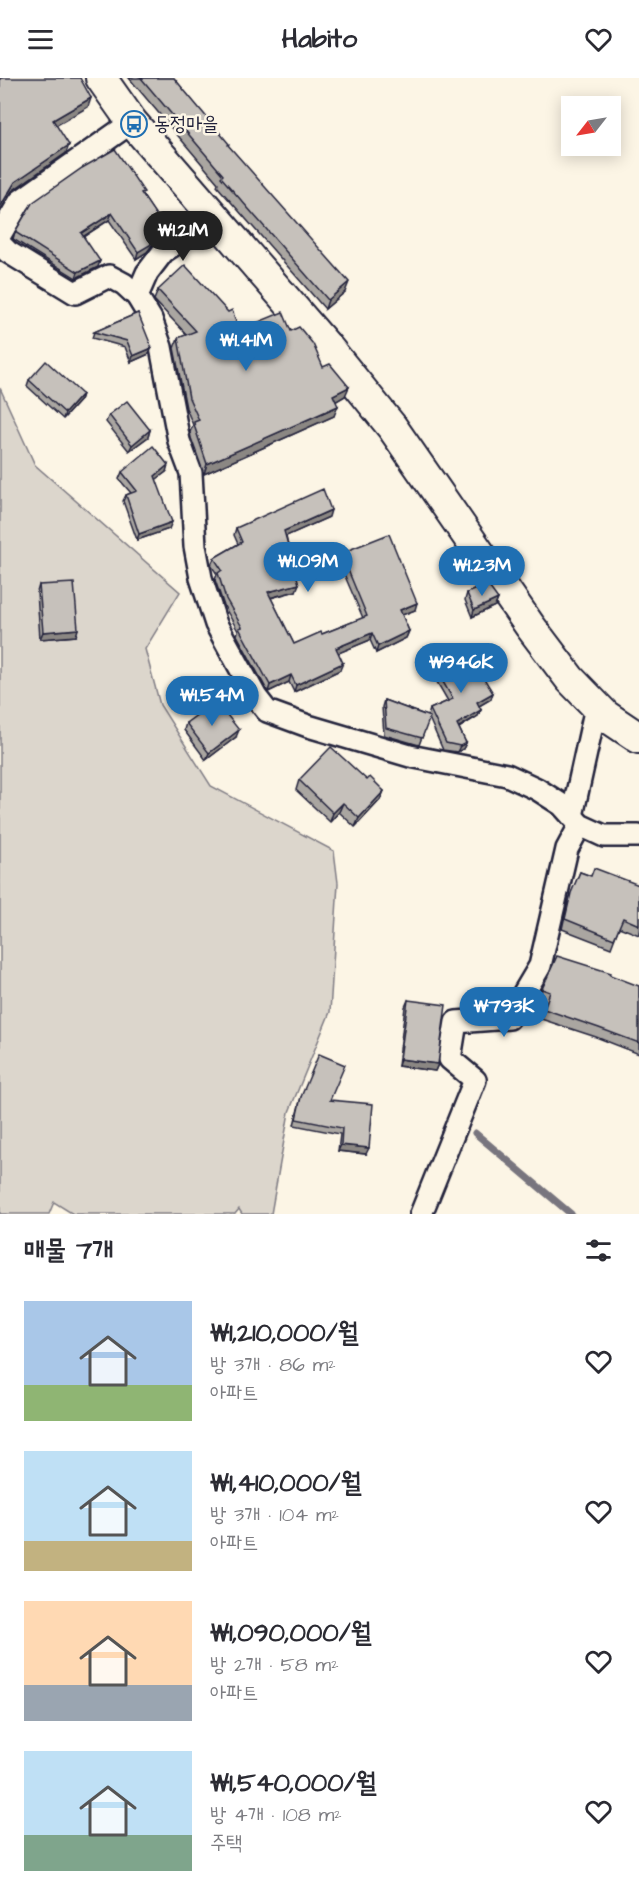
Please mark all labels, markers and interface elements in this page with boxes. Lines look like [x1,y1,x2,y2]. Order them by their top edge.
text: Habito [282,20,357,58]
icon: menu [24,23,57,56]
icon: heart [582,23,615,56]
north arrow [561,96,621,156]
map controls [561,96,621,156]
bus stop icon: 동정마을 [119,109,149,139]
place label: 동정마을 [154,110,218,138]
pin: ₩1.21M [134,211,232,262]
text: ₩1.21M [158,216,208,244]
pin: ₩1.41M [197,321,295,372]
text: ₩1.41M [220,326,272,354]
pin: ₩1.09M [259,542,357,593]
pin: ₩1.23M [433,546,531,597]
text: ₩1.09M [278,547,338,575]
text: ₩1.23M [453,551,511,579]
pin: ₩946K [419,643,503,694]
text: ₩946K [429,648,493,676]
pin: ₩1.54M [163,676,261,727]
text: ₩1.54M [180,681,244,709]
pin: ₩793K [462,987,546,1038]
text: ₩793K [474,992,534,1020]
text: 매물 7개 [24,1232,113,1268]
icon: filters [582,1234,615,1267]
text: ₩1,210,000/월 [210,1315,358,1351]
icon: home [72,1325,144,1397]
icon: heart [582,1345,615,1378]
text: 방 3개 · 86 m² [210,1351,336,1379]
text: 아파트 [210,1379,258,1407]
text: ₩1,410,000/월 [210,1465,361,1501]
icon: home [72,1475,144,1547]
icon: heart [582,1495,615,1528]
text: 방 3개 · 104 m² [210,1501,339,1529]
text: 아파트 [210,1529,258,1557]
text: ₩1,090,000/월 [210,1615,371,1651]
icon: home [72,1625,144,1697]
icon: heart [582,1645,615,1678]
text: 방 2개 · 58 m² [210,1651,339,1679]
text: 아파트 [210,1679,258,1707]
text: ₩1,540,000/월 [210,1765,376,1801]
icon: home [72,1775,144,1847]
icon: heart [582,1795,615,1828]
text: 방 4개 · 108 m² [210,1801,342,1829]
text: 주택 [210,1829,242,1857]

